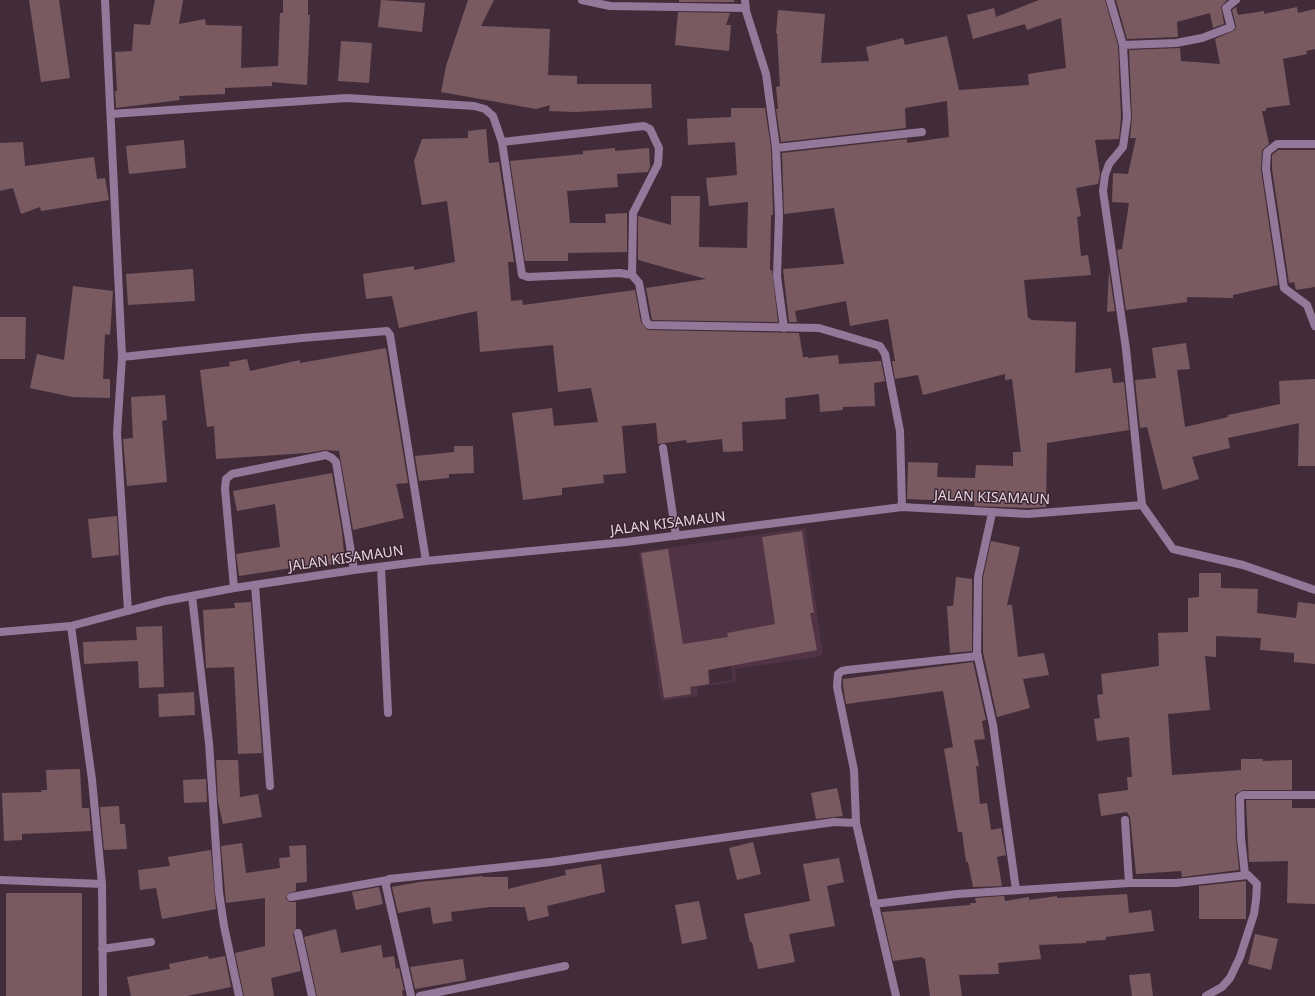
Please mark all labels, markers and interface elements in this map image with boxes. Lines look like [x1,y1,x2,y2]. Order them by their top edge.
street label: JALAN KISAMAUN [934,488,1050,508]
street label: JALAN KISAMAUN [609,509,727,539]
street label: JALAN KISAMAUN [287,543,405,575]

